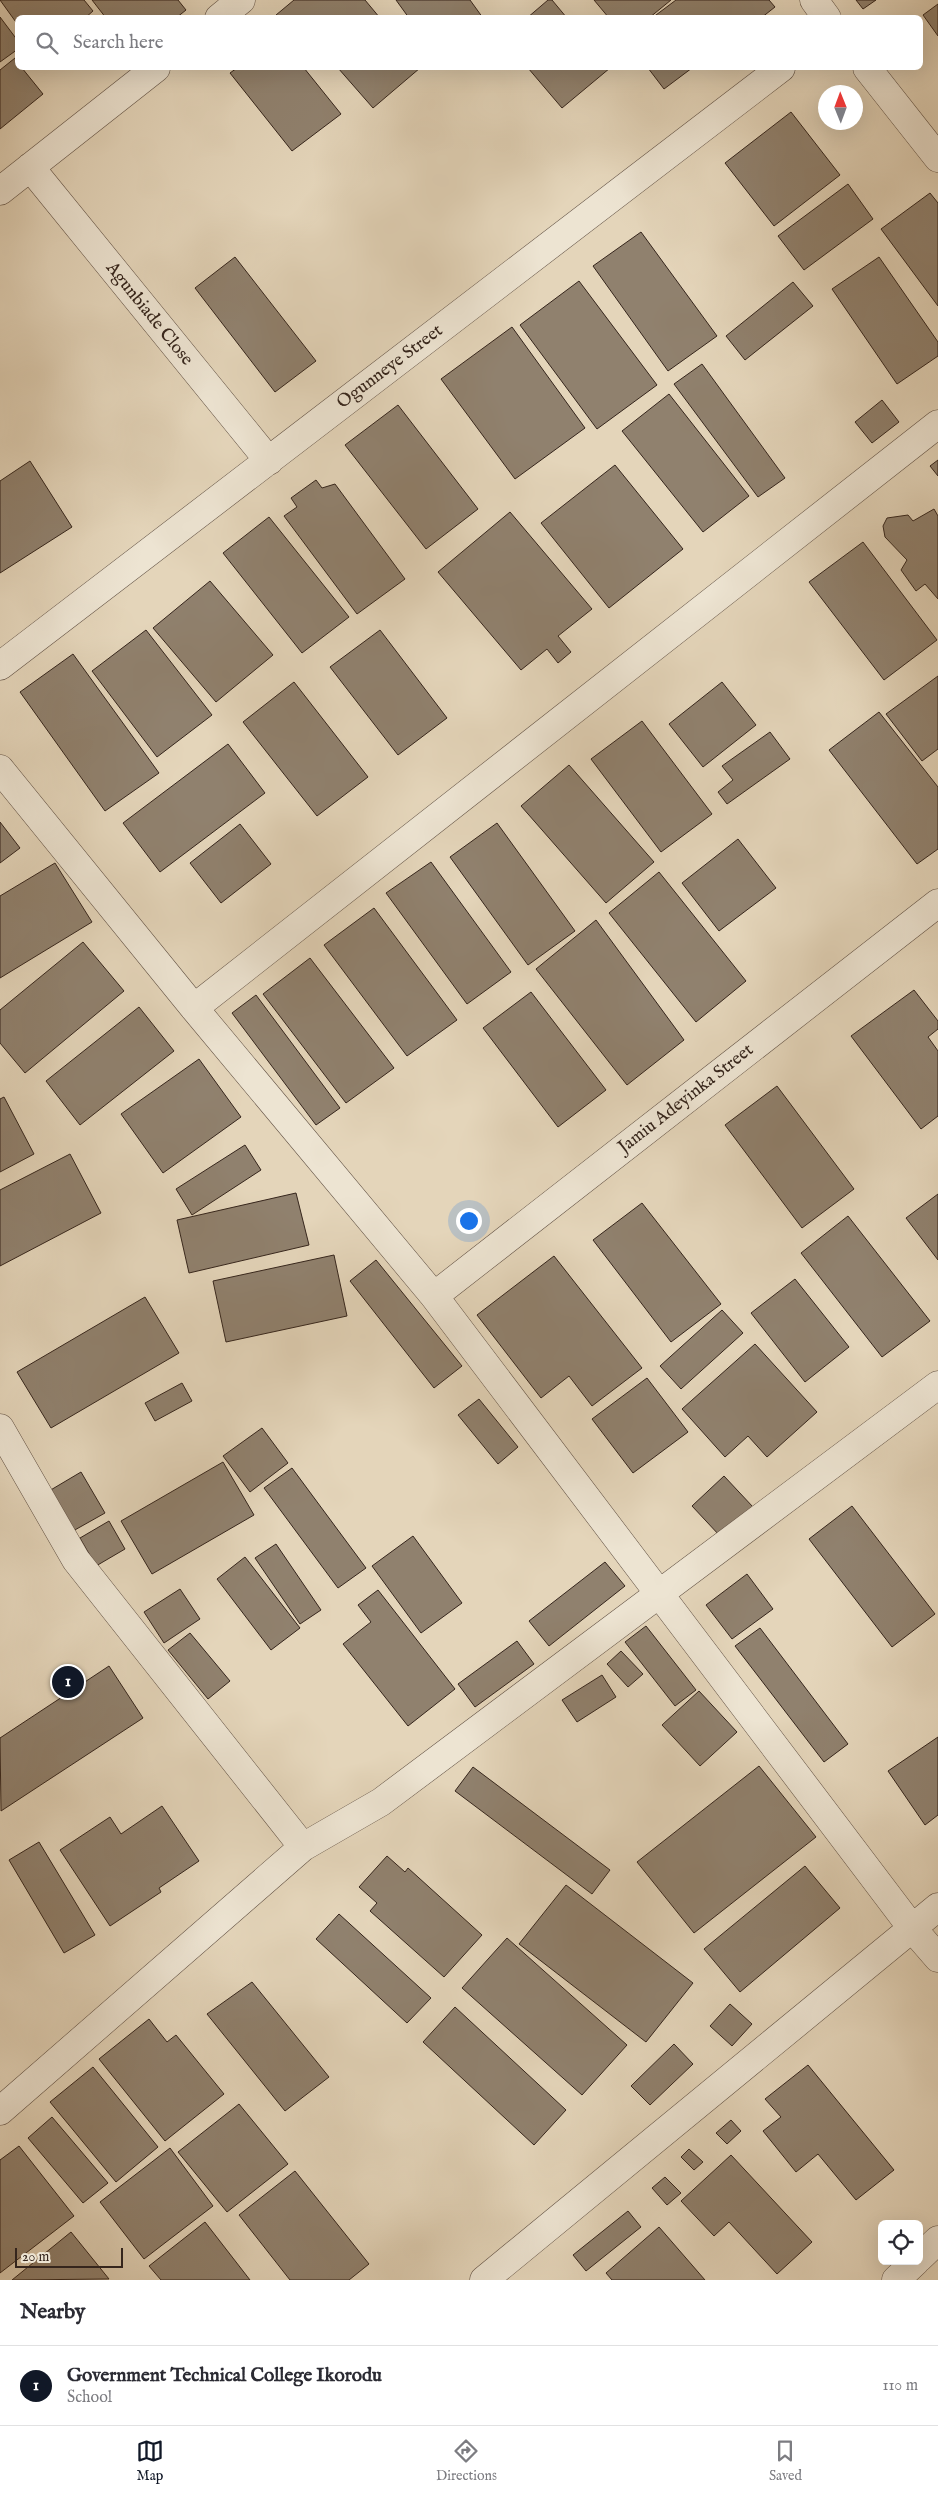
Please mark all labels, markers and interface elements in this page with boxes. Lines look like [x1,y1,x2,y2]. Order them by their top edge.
search box [15,15,923,70]
icon: search [33,29,61,57]
text: Search here [73,31,164,55]
north arrow [818,85,863,130]
street label: Agunbiade Close [100,257,198,370]
street label: Ogunneye Street [332,320,448,414]
street label: Jamiu Adeyinka Street [612,1039,758,1160]
your location [456,1208,482,1234]
pin: 1 [52,1663,84,1701]
map controls [878,2220,923,2265]
button: locate [878,2220,923,2265]
scale bar [15,2245,122,2268]
text: 20 m [22,2248,49,2266]
text: Nearby [20,2299,85,2326]
text: Government Technical College Ikorodu [67,2364,382,2388]
text: 1 [33,2376,39,2396]
text: 110 m [882,2376,918,2396]
text: School [67,2388,112,2408]
tab: Map [136,2437,164,2485]
tab: Directions [436,2437,497,2485]
tab: Saved [769,2437,802,2485]

